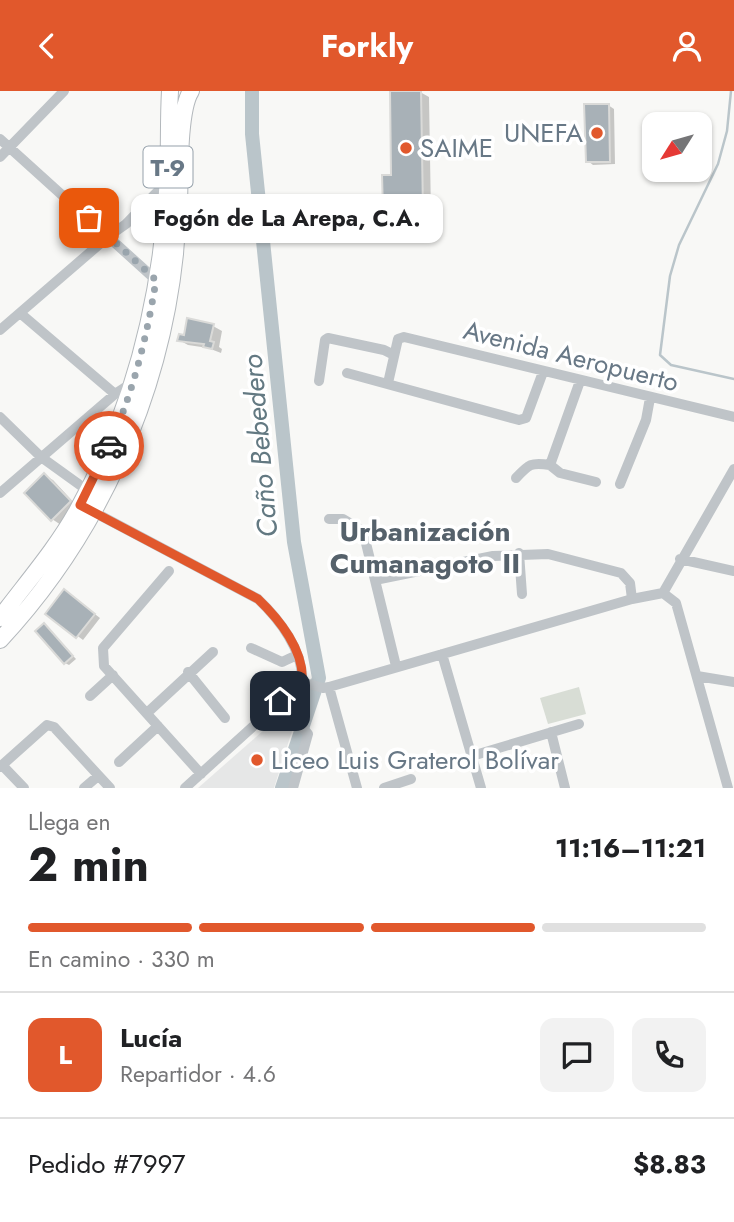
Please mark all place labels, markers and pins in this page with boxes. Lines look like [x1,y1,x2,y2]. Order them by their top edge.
place label: UNEFA [504,114,584,152]
marker: UNEFA [589,125,605,141]
place label: SAIME [420,129,493,167]
marker: SAIME [398,140,414,156]
pin [59,188,119,248]
callout: Fogón de La Arepa, C.A. [131,193,442,243]
pin [250,671,310,731]
place label: Liceo Luis Graterol Bolívar [271,741,559,779]
marker: Liceo Luis Graterol Bolívar [249,752,265,768]

